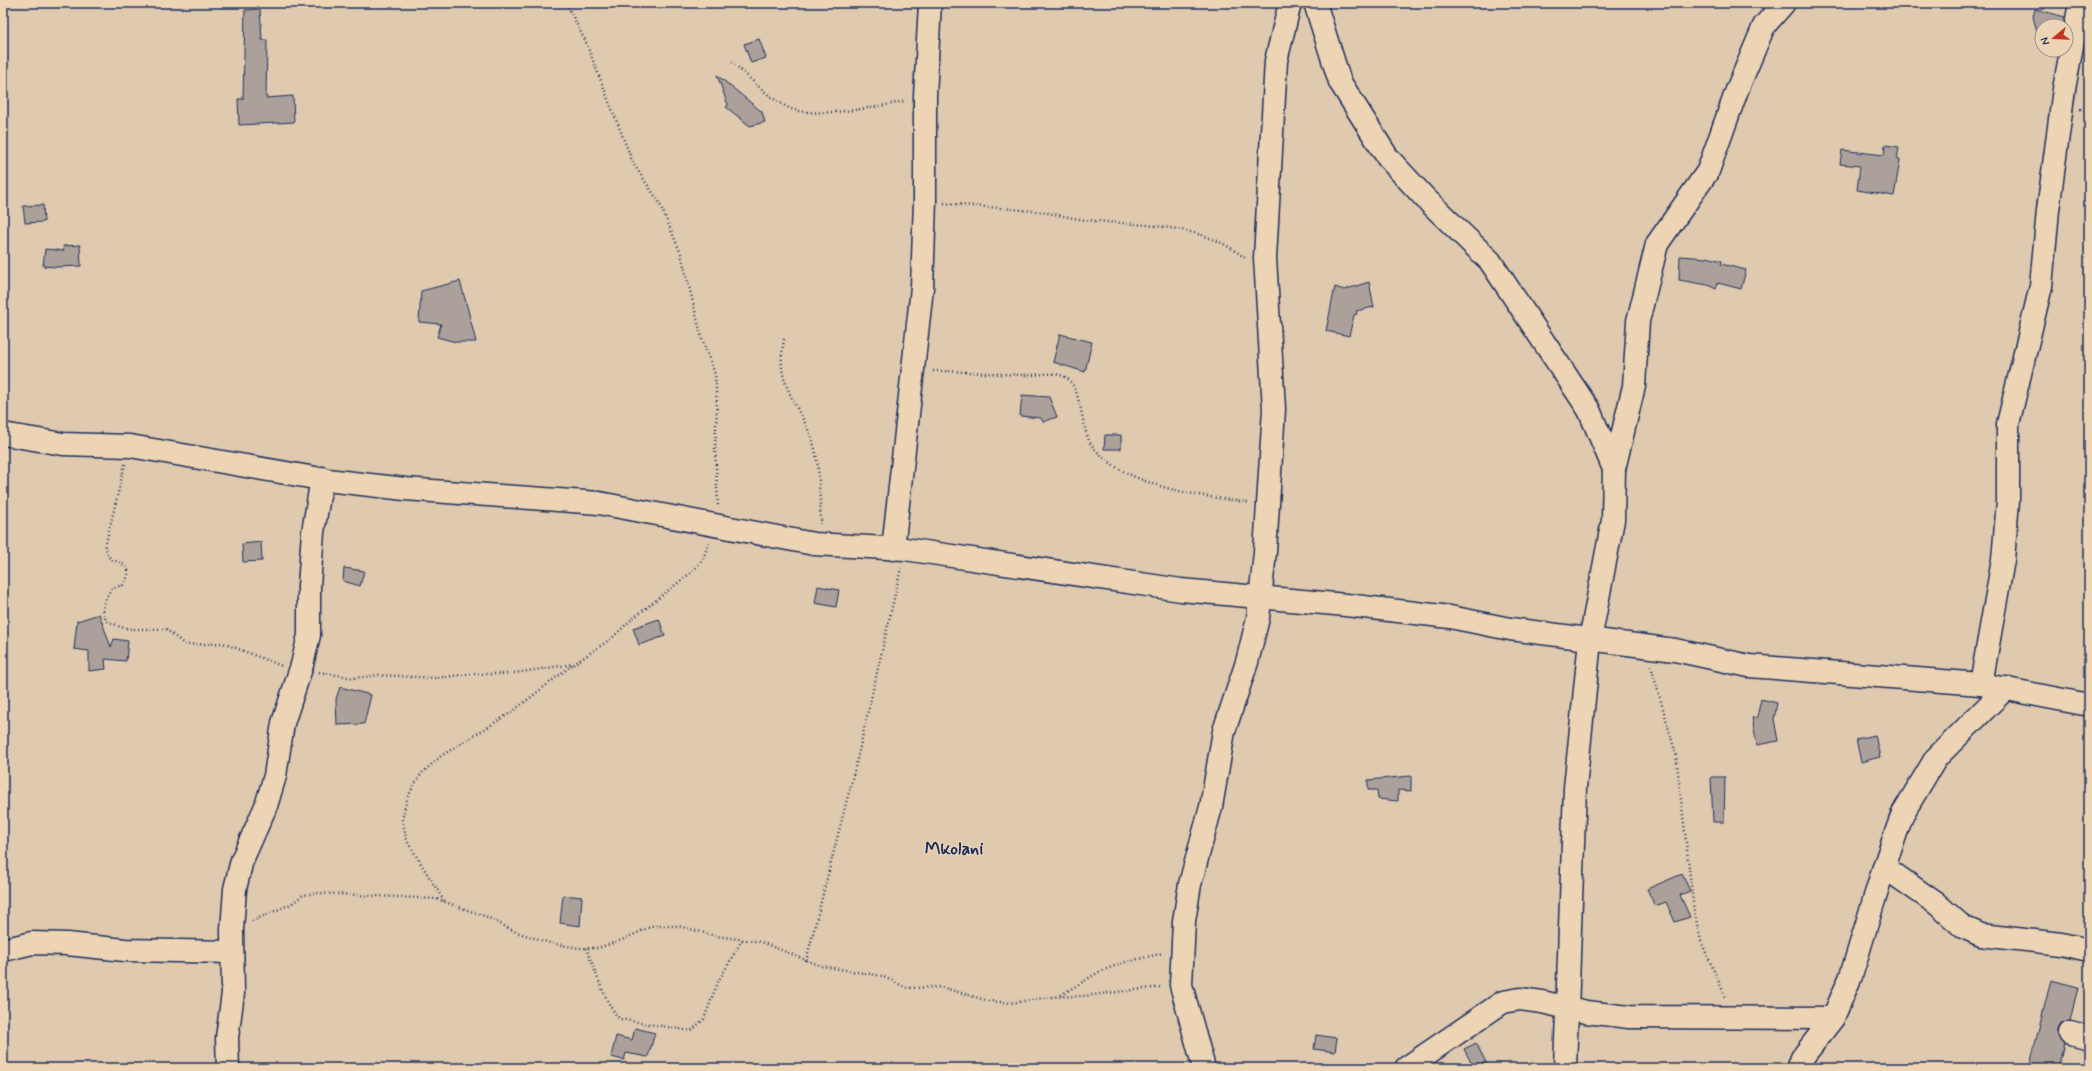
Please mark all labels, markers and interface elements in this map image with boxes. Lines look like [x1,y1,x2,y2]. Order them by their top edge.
north arrow [2034,18,2074,58]
text: N [2038,35,2053,47]
district label: Mkolani [925,837,983,861]

